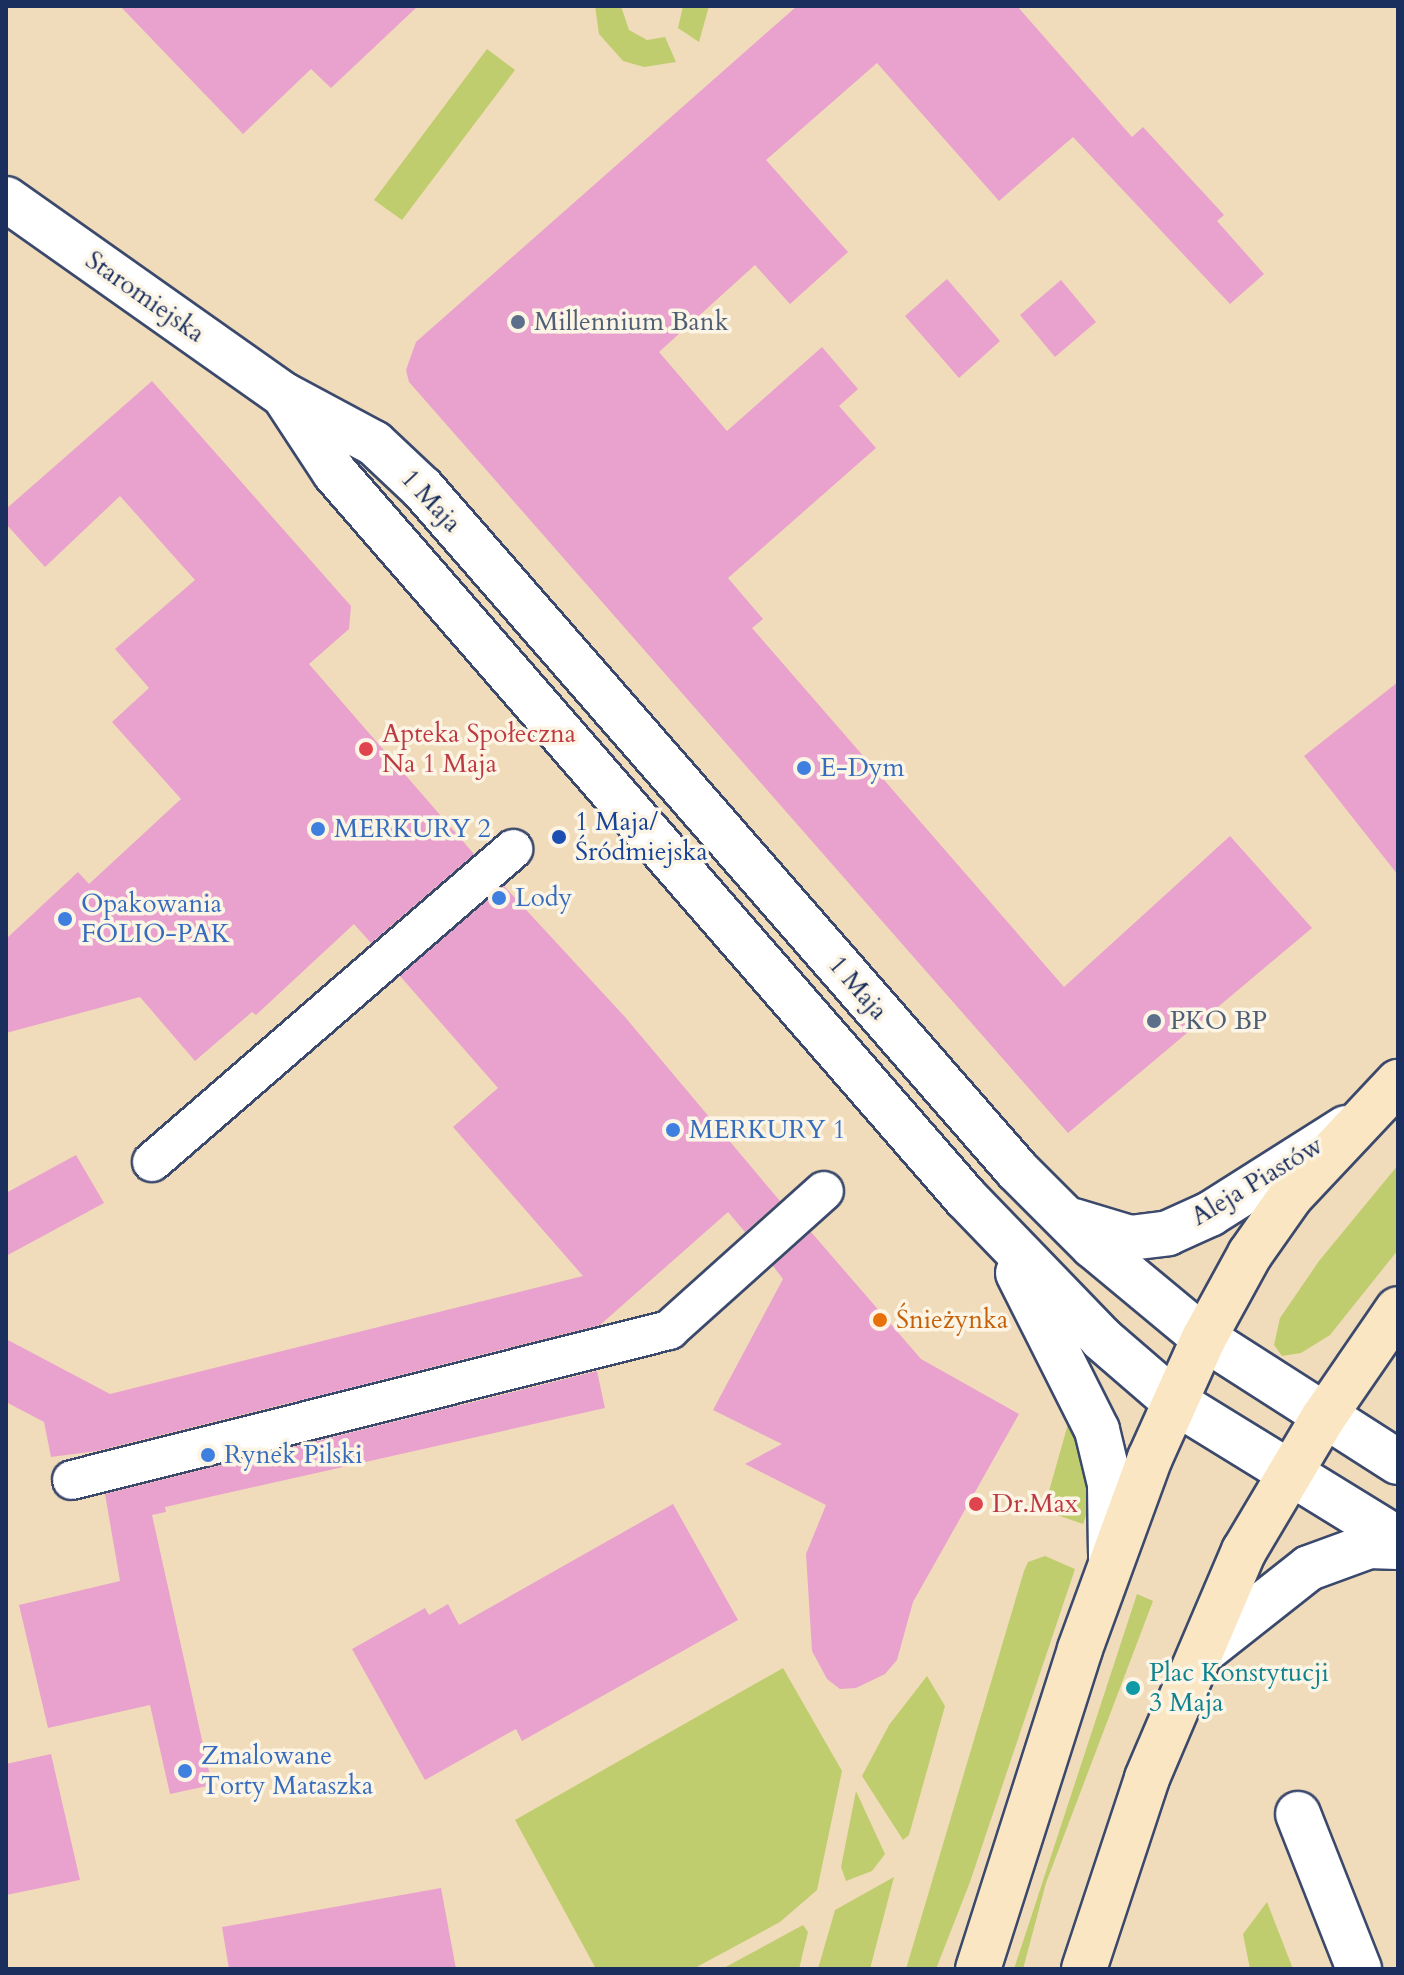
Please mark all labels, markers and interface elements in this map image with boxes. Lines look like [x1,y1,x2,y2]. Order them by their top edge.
street label: Staromiejska [79,245,211,349]
place label: Millennium Bank [534,306,729,338]
marker: Millennium Bank [509,313,527,331]
street label: 1 Maja [394,463,468,539]
place label: Apteka Społeczna Na 1 Maja [382,718,576,780]
marker: Apteka Społeczna Na 1 Maja [357,740,375,758]
place label: E-Dym [820,752,904,784]
marker: E-Dym [795,759,813,777]
place label: 1 Maja/ Śródmiejska [575,806,708,868]
place label: MERKURY 2 [334,813,491,845]
marker: MERKURY 2 [309,820,327,838]
marker: 1 Maja/ Śródmiejska [550,828,568,846]
place label: Lody [515,882,572,914]
place label: Opakowania FOLIO-PAK [81,888,230,950]
marker: Lody [490,889,508,907]
marker: Opakowania FOLIO-PAK [56,910,74,928]
street label: 1 Maja [822,950,894,1026]
place label: PKO BP [1170,1005,1267,1037]
marker: PKO BP [1145,1012,1163,1030]
place label: MERKURY 1 [689,1114,846,1146]
marker: MERKURY 1 [664,1121,682,1139]
street label: Aleja Piastów [1185,1129,1329,1233]
place label: Śnieżynka [896,1304,1008,1336]
marker: Śnieżynka [871,1311,889,1329]
place label: Rynek Pilski [224,1439,362,1471]
marker: Rynek Pilski [199,1446,217,1464]
place label: Dr.Max [992,1488,1078,1520]
marker: Dr.Max [967,1495,985,1513]
place label: Plac Konstytucji 3 Maja [1149,1657,1329,1718]
marker: Plac Konstytucji 3 Maja [1124,1679,1142,1697]
place label: Zmalowane Torty Mataszka [201,1740,373,1802]
marker: Zmalowane Torty Mataszka [176,1762,194,1780]

